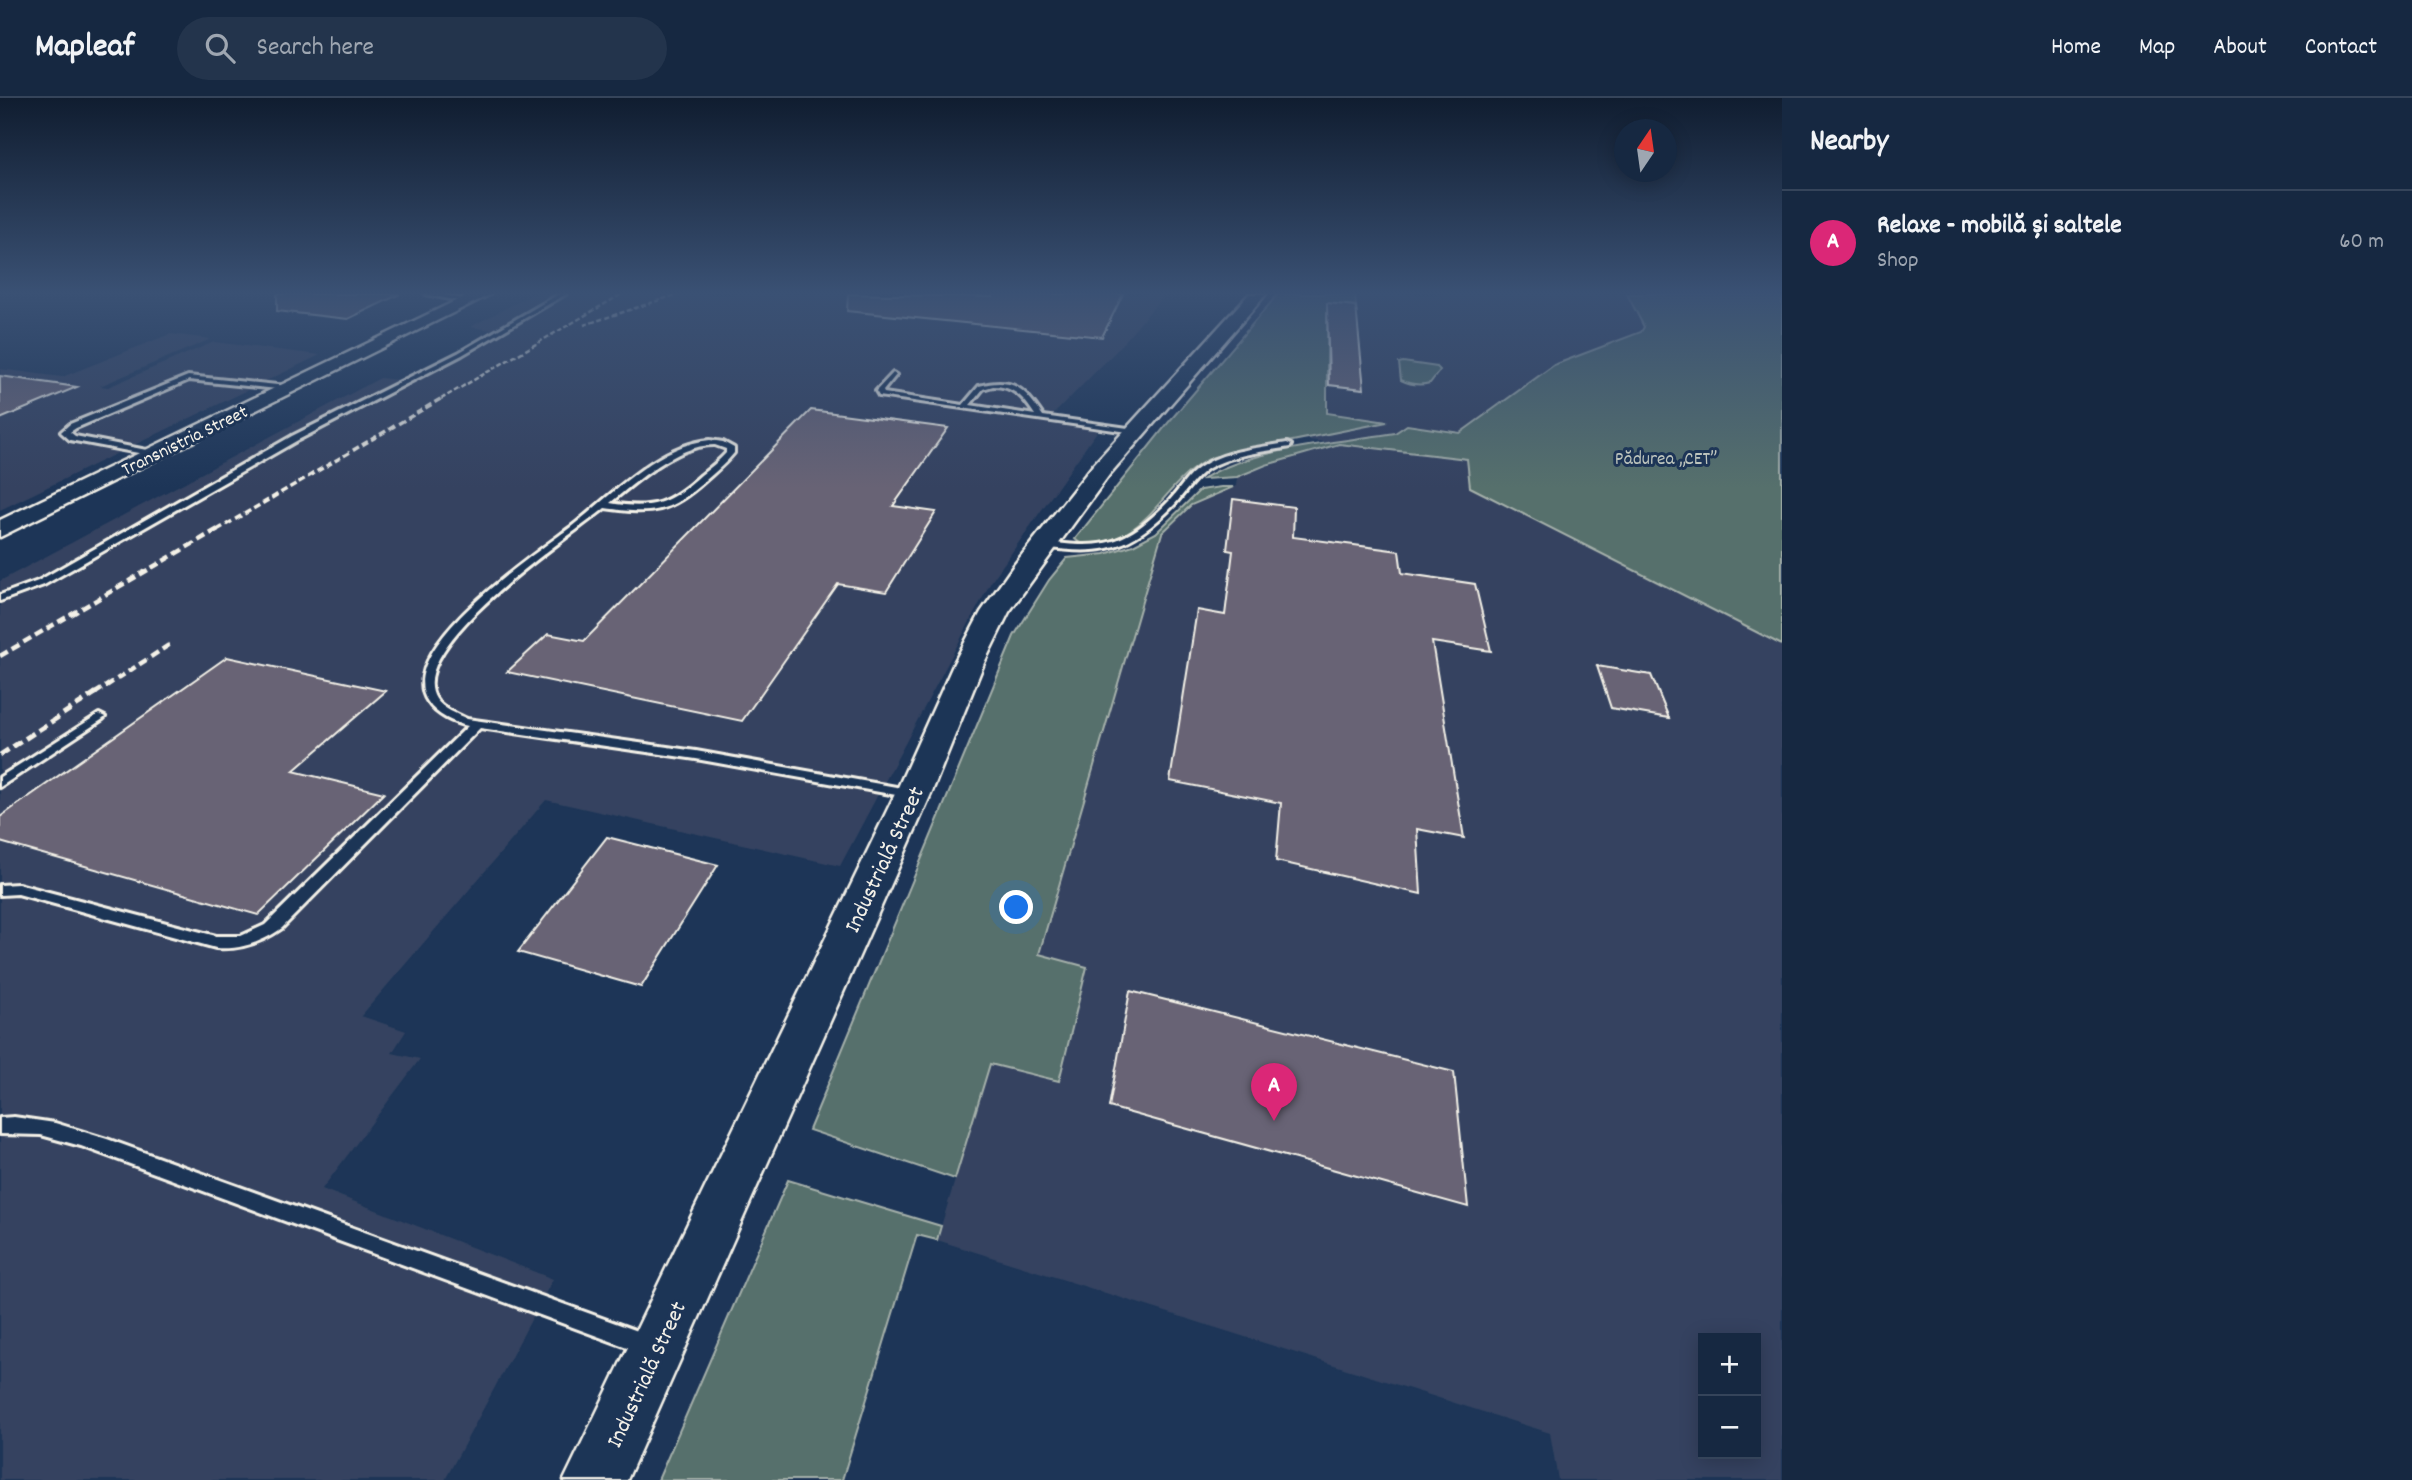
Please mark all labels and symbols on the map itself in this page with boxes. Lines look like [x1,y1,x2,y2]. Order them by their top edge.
north arrow [1614,119,1677,182]
street label: Transnistria Street [118,400,253,484]
park label: Pădurea „CET” [1615,447,1717,474]
street label: Industrială Street [838,782,935,939]
your location [999,890,1033,924]
pin: A [1251,1063,1297,1121]
street label: Industrială Street [600,1297,697,1454]

